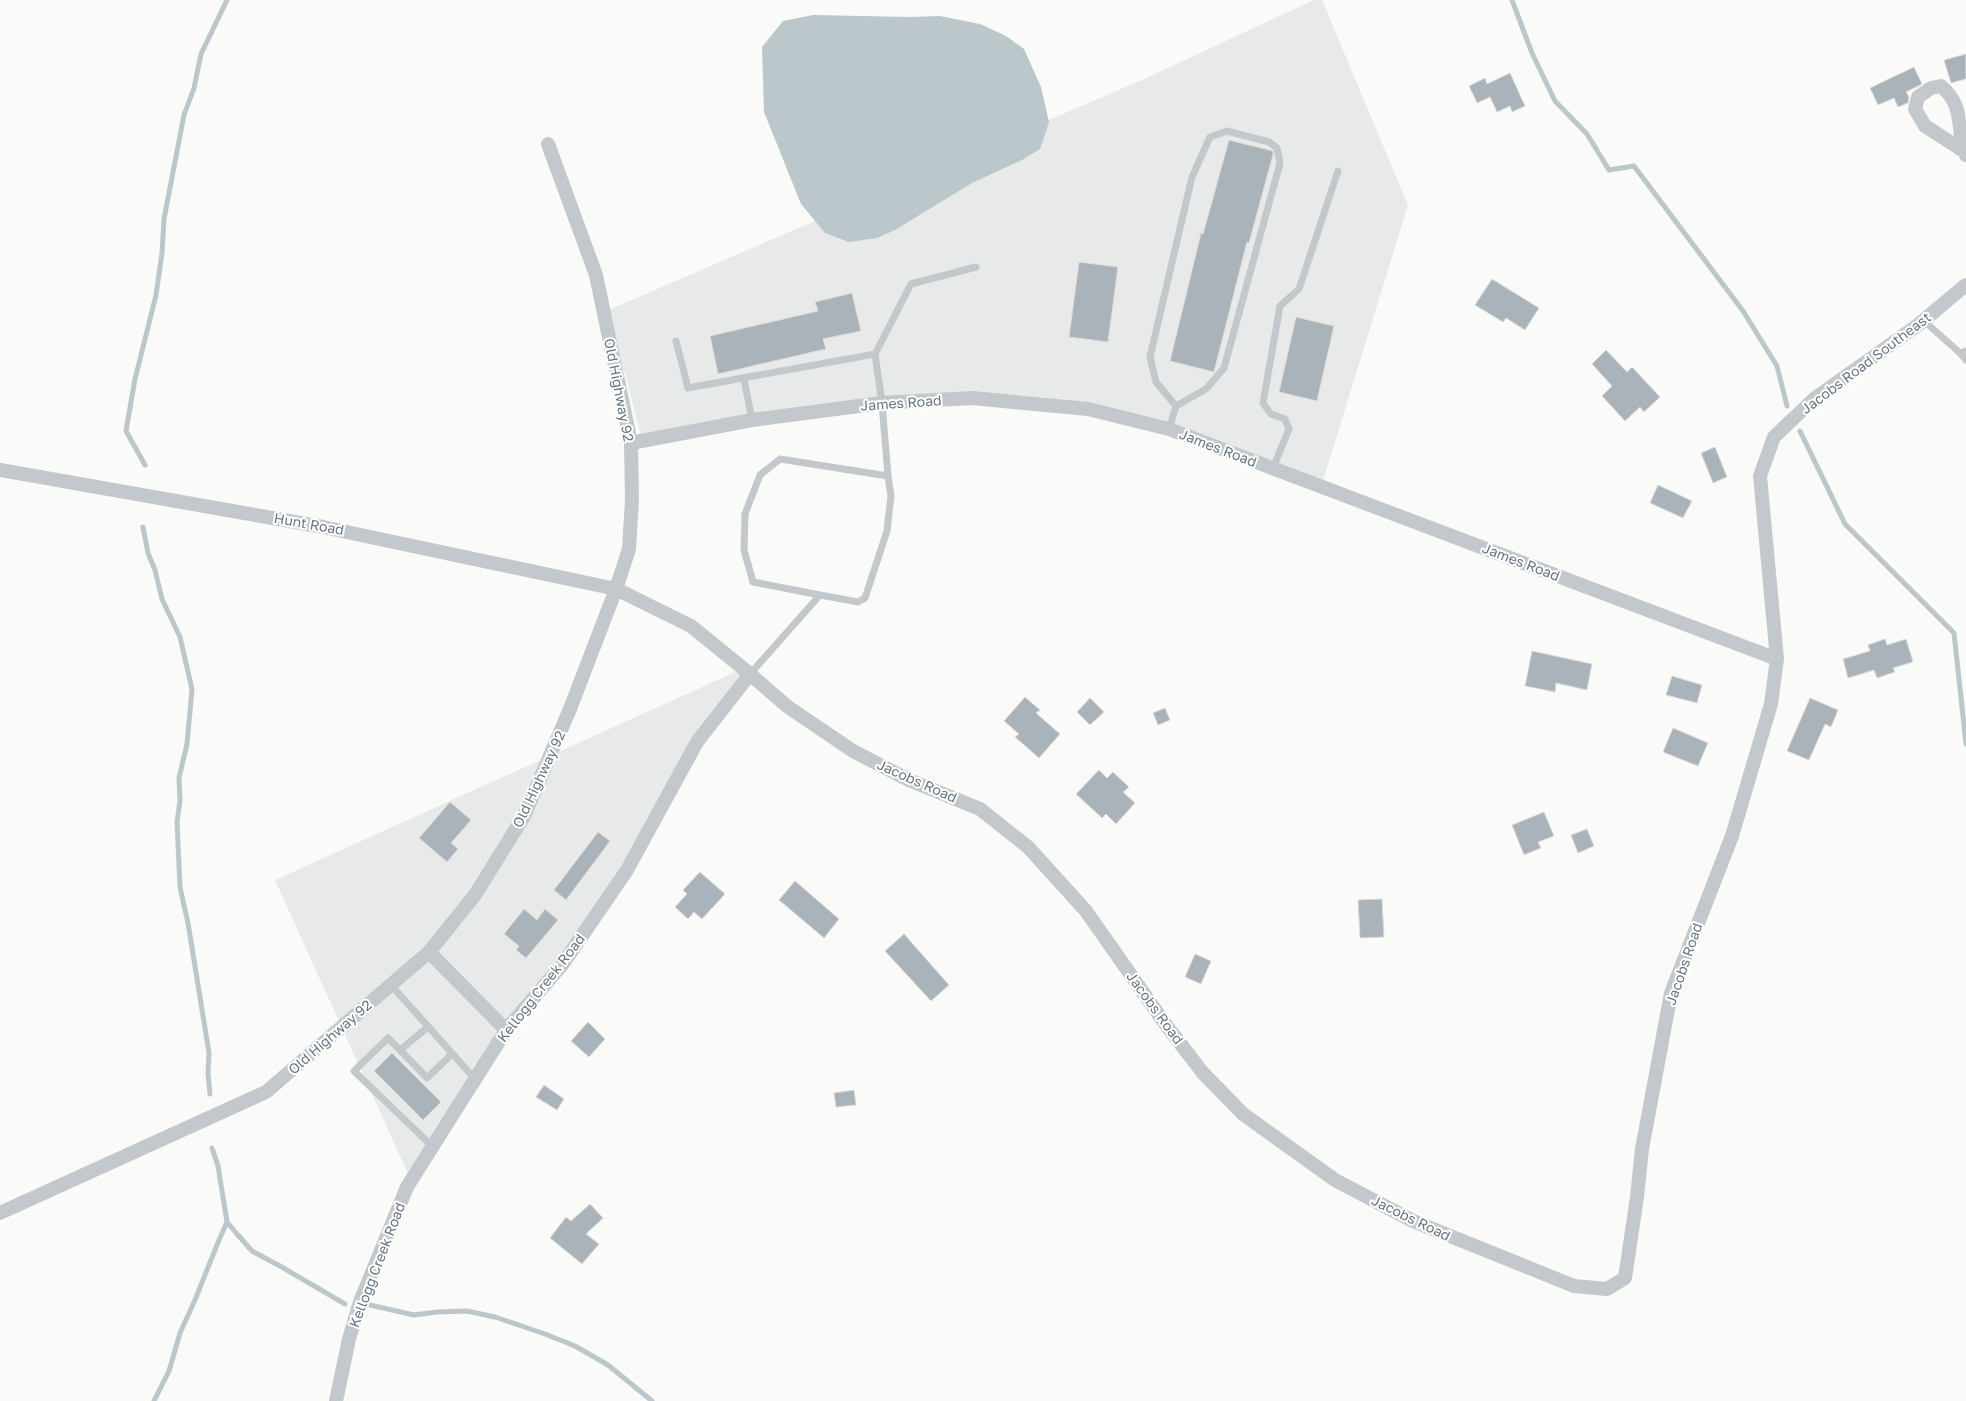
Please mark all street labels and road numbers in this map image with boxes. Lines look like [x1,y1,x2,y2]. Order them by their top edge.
street label: Jacobs Road Southeast [1797,308,1934,417]
street label: Old Highway 92 [601,337,638,443]
street label: James Road [860,391,942,414]
street label: James Road [1177,425,1259,470]
street label: Hunt Road [273,509,346,538]
street label: James Road [1480,539,1562,584]
street label: Old Highway 92 [509,728,568,830]
street label: Jacobs Road [875,755,960,806]
street label: Jacobs Road [1662,921,1705,1007]
street label: Kellogg Creek Road [493,930,588,1045]
street label: Jacobs Road [1123,968,1187,1047]
street label: Old Highway 92 [285,996,375,1077]
street label: Jacobs Road [1369,1191,1453,1244]
street label: Kellogg Creek Road [345,1200,408,1330]

